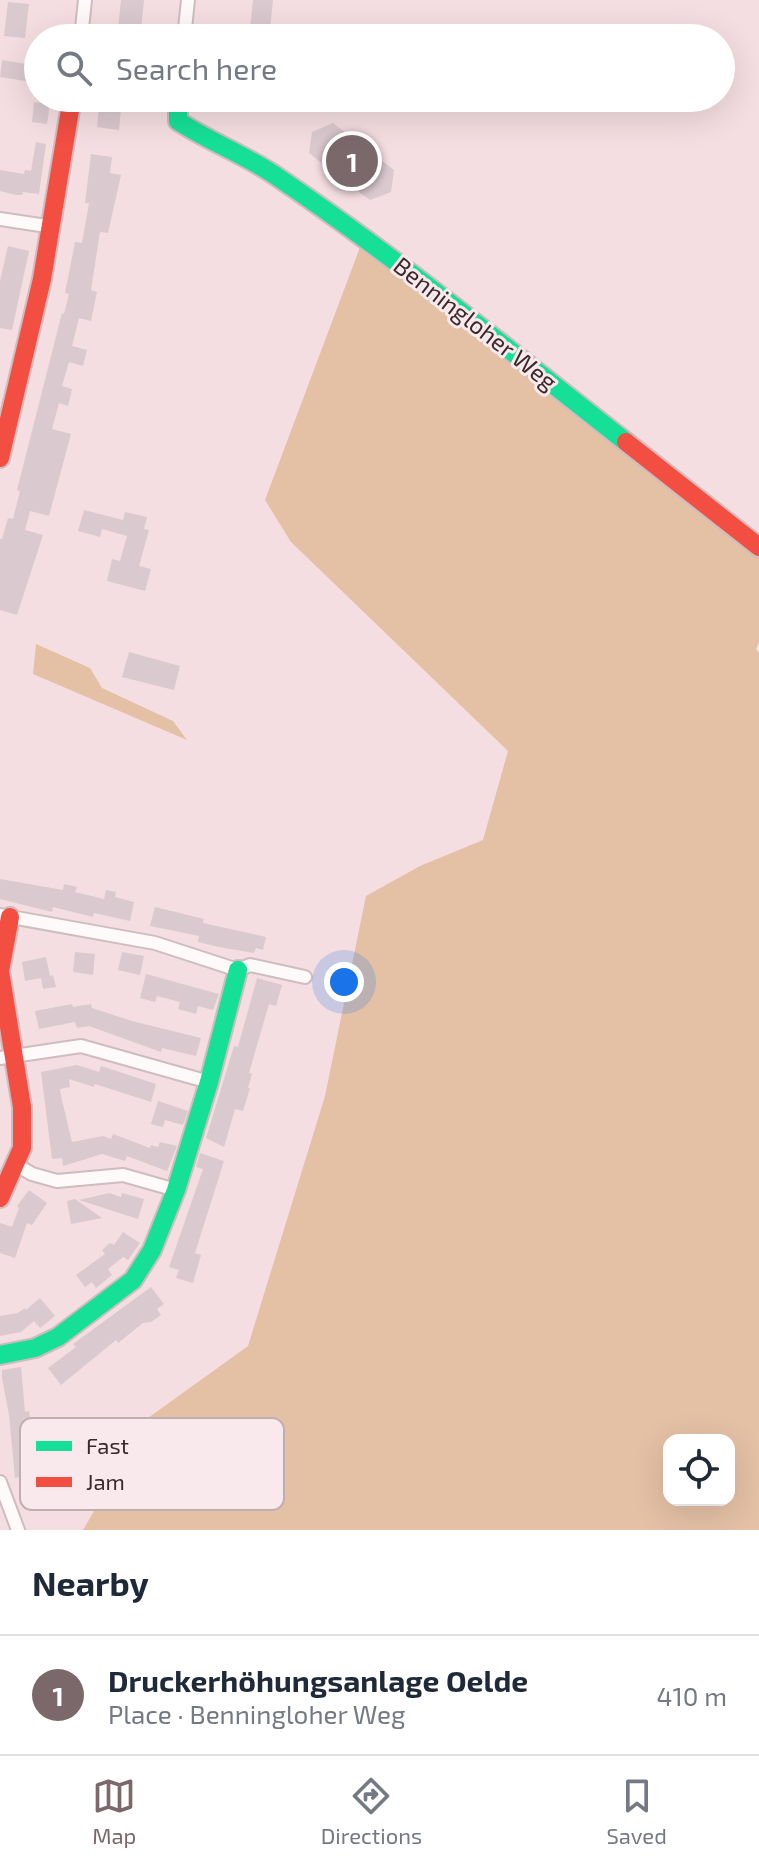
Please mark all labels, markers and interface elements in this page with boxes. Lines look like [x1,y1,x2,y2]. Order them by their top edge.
search box [24,24,735,112]
icon: search [52,46,96,90]
text: Search here [116,50,277,86]
pin: 1 [326,131,378,191]
street label: Benningloher Weg [388,250,563,396]
your location [324,962,364,1002]
legend [20,1418,284,1510]
text: Fast [86,1432,129,1458]
map controls [663,1434,735,1506]
button: locate [663,1434,735,1506]
text: Jam [86,1468,125,1494]
text: Nearby [32,1562,149,1603]
text: Druckerhöhungsanlage Oelde [108,1662,528,1698]
text: 1 [52,1680,64,1711]
text: 410 m [656,1680,727,1711]
text: Place · Benningloher Weg [108,1698,405,1729]
tab: Map [92,1774,136,1848]
tab: Directions [321,1774,422,1848]
tab: Saved [606,1774,667,1848]

